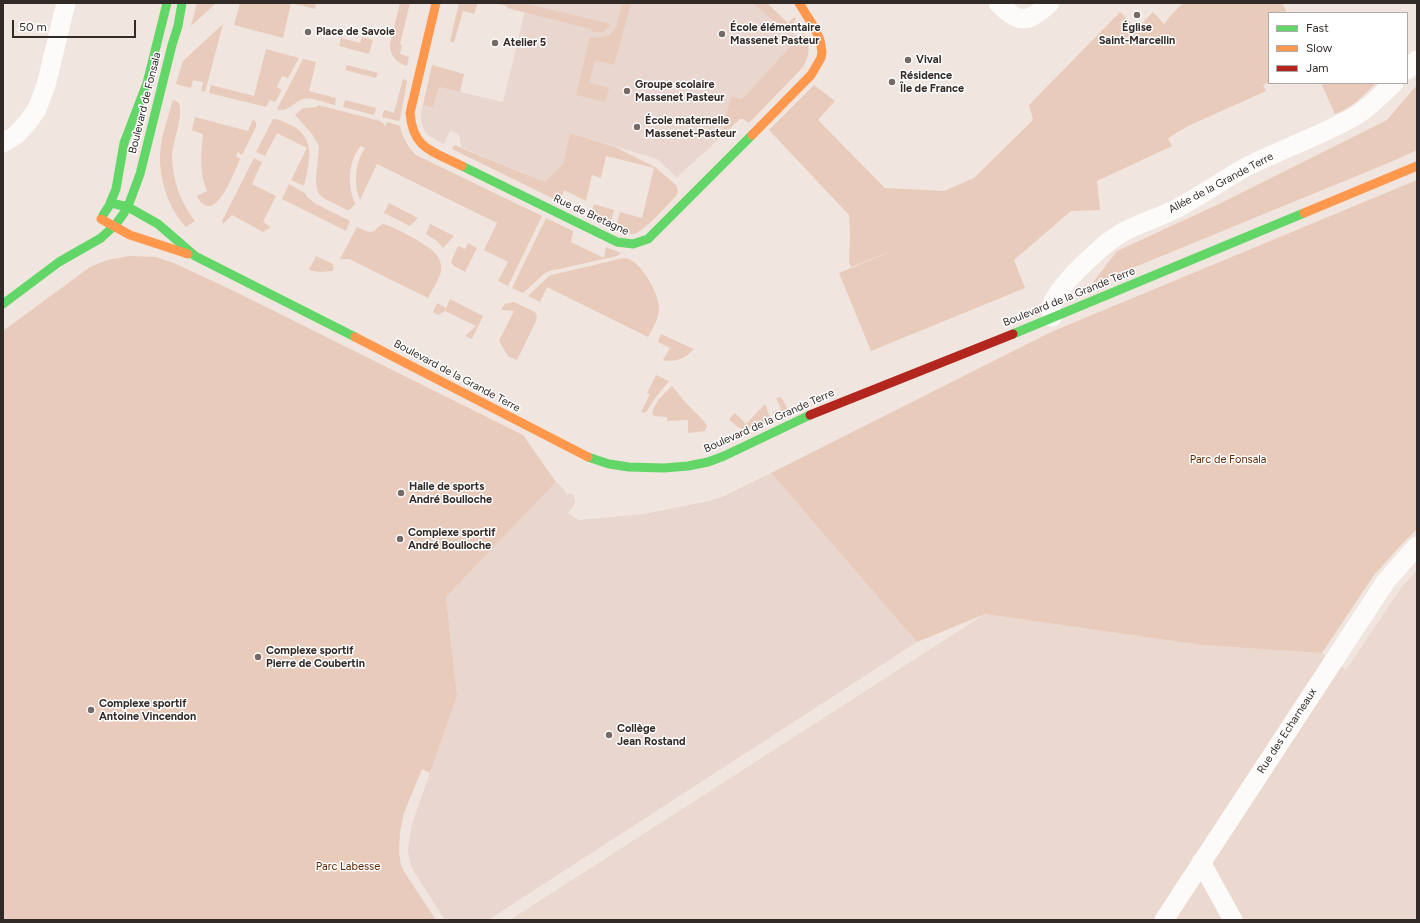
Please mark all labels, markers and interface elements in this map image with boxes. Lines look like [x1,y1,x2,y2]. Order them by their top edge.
marker: Église Saint-Marcellin [1132,10,1142,20]
scale bar [14,12,138,38]
legend [1268,12,1408,84]
text: 50 m [19,20,47,34]
place label: École élémentaire Massenet Pasteur [730,21,821,47]
place label: Église Saint-Marcellin [1099,21,1175,47]
text: Fast [1306,21,1329,35]
place label: Place de Savoie [316,25,395,39]
marker: Place de Savoie [303,27,313,37]
marker: École élémentaire Massenet Pasteur [717,29,727,39]
place label: Atelier 5 [503,36,546,50]
marker: Atelier 5 [490,38,500,48]
text: Slow [1306,41,1332,55]
street label: Boulevard de Fonsala [126,51,164,155]
place label: Vival [916,53,941,67]
marker: Vival [903,55,913,65]
text: Jam [1306,61,1329,75]
place label: Résidence Île de France [900,69,964,95]
marker: Résidence Île de France [887,77,897,87]
place label: Groupe scolaire Massenet Pasteur [635,78,724,104]
marker: Groupe scolaire Massenet Pasteur [622,86,632,96]
place label: École maternelle Massenet-Pasteur [645,114,736,140]
marker: École maternelle Massenet-Pasteur [632,122,642,132]
street label: Allée de la Grande Terre [1166,150,1276,216]
street label: Rue de Bretagne [551,192,631,238]
street label: Boulevard de la Grande Terre [1001,264,1137,330]
street label: Boulevard de la Grande Terre [391,337,523,415]
street label: Boulevard de la Grande Terre [702,386,836,456]
park label: Parc de Fonsala [1190,453,1266,467]
place label: Halle de sports André Boulloche [409,480,492,506]
marker: Halle de sports André Boulloche [396,488,406,498]
place label: Complexe sportif André Boulloche [408,526,496,552]
marker: Complexe sportif André Boulloche [395,534,405,544]
place label: Complexe sportif Pierre de Coubertin [266,644,365,670]
marker: Complexe sportif Pierre de Coubertin [253,652,263,662]
street label: Rue des Echarneaux [1254,686,1320,776]
place label: Complexe sportif Antoine Vincendon [99,697,196,723]
marker: Complexe sportif Antoine Vincendon [86,705,96,715]
place label: Collège Jean Rostand [617,722,685,748]
marker: Collège Jean Rostand [604,730,614,740]
park label: Parc Labesse [316,860,380,874]

